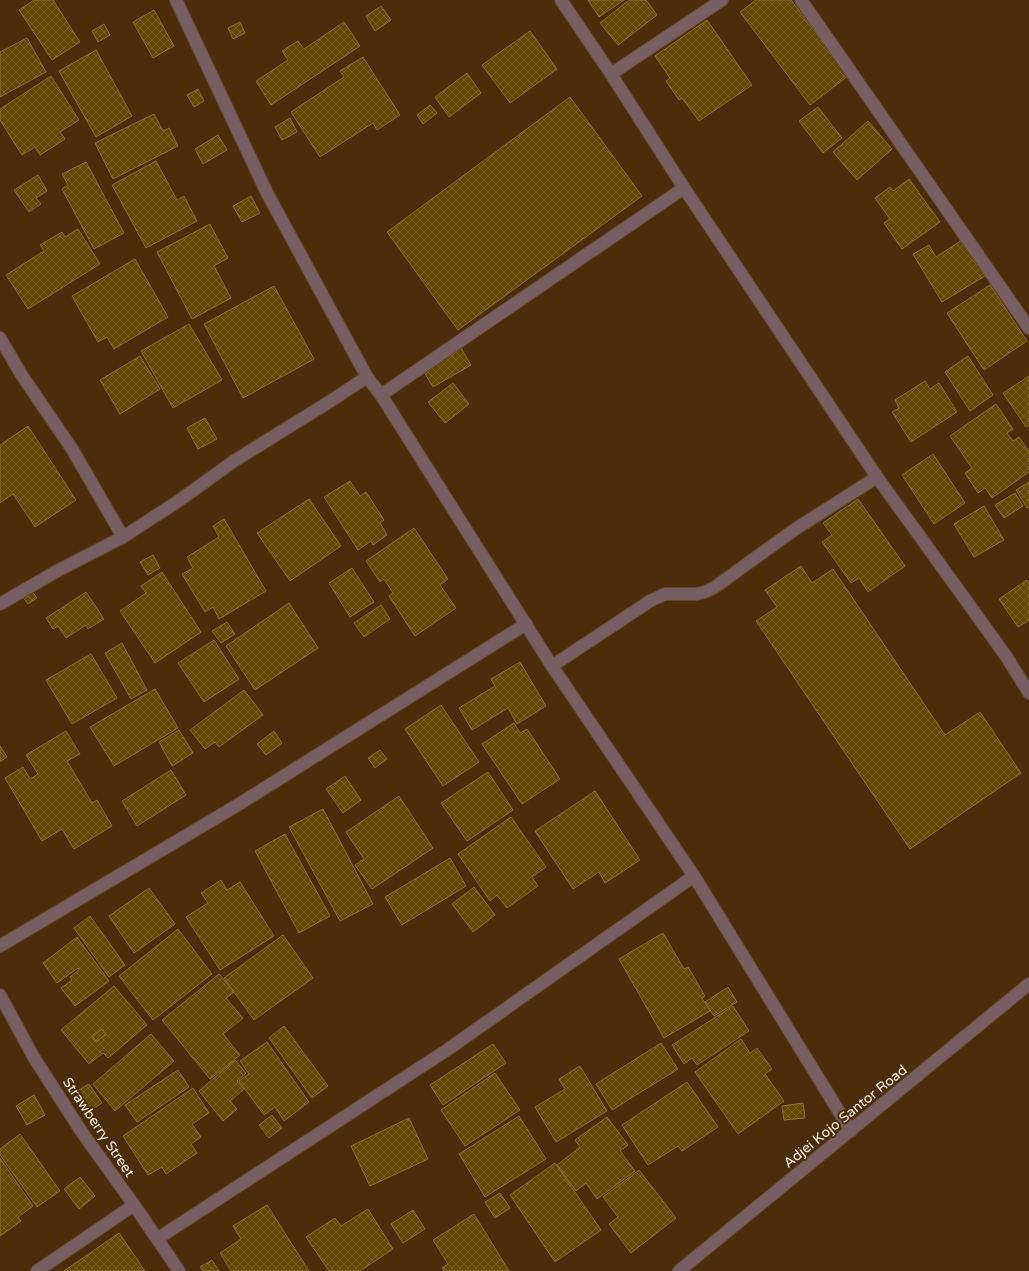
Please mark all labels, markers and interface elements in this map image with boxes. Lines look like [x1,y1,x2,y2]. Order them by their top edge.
street label: Adjei Kojo Santor Road [780,1061,911,1171]
street label: Strawberry Street [59,1074,139,1181]

